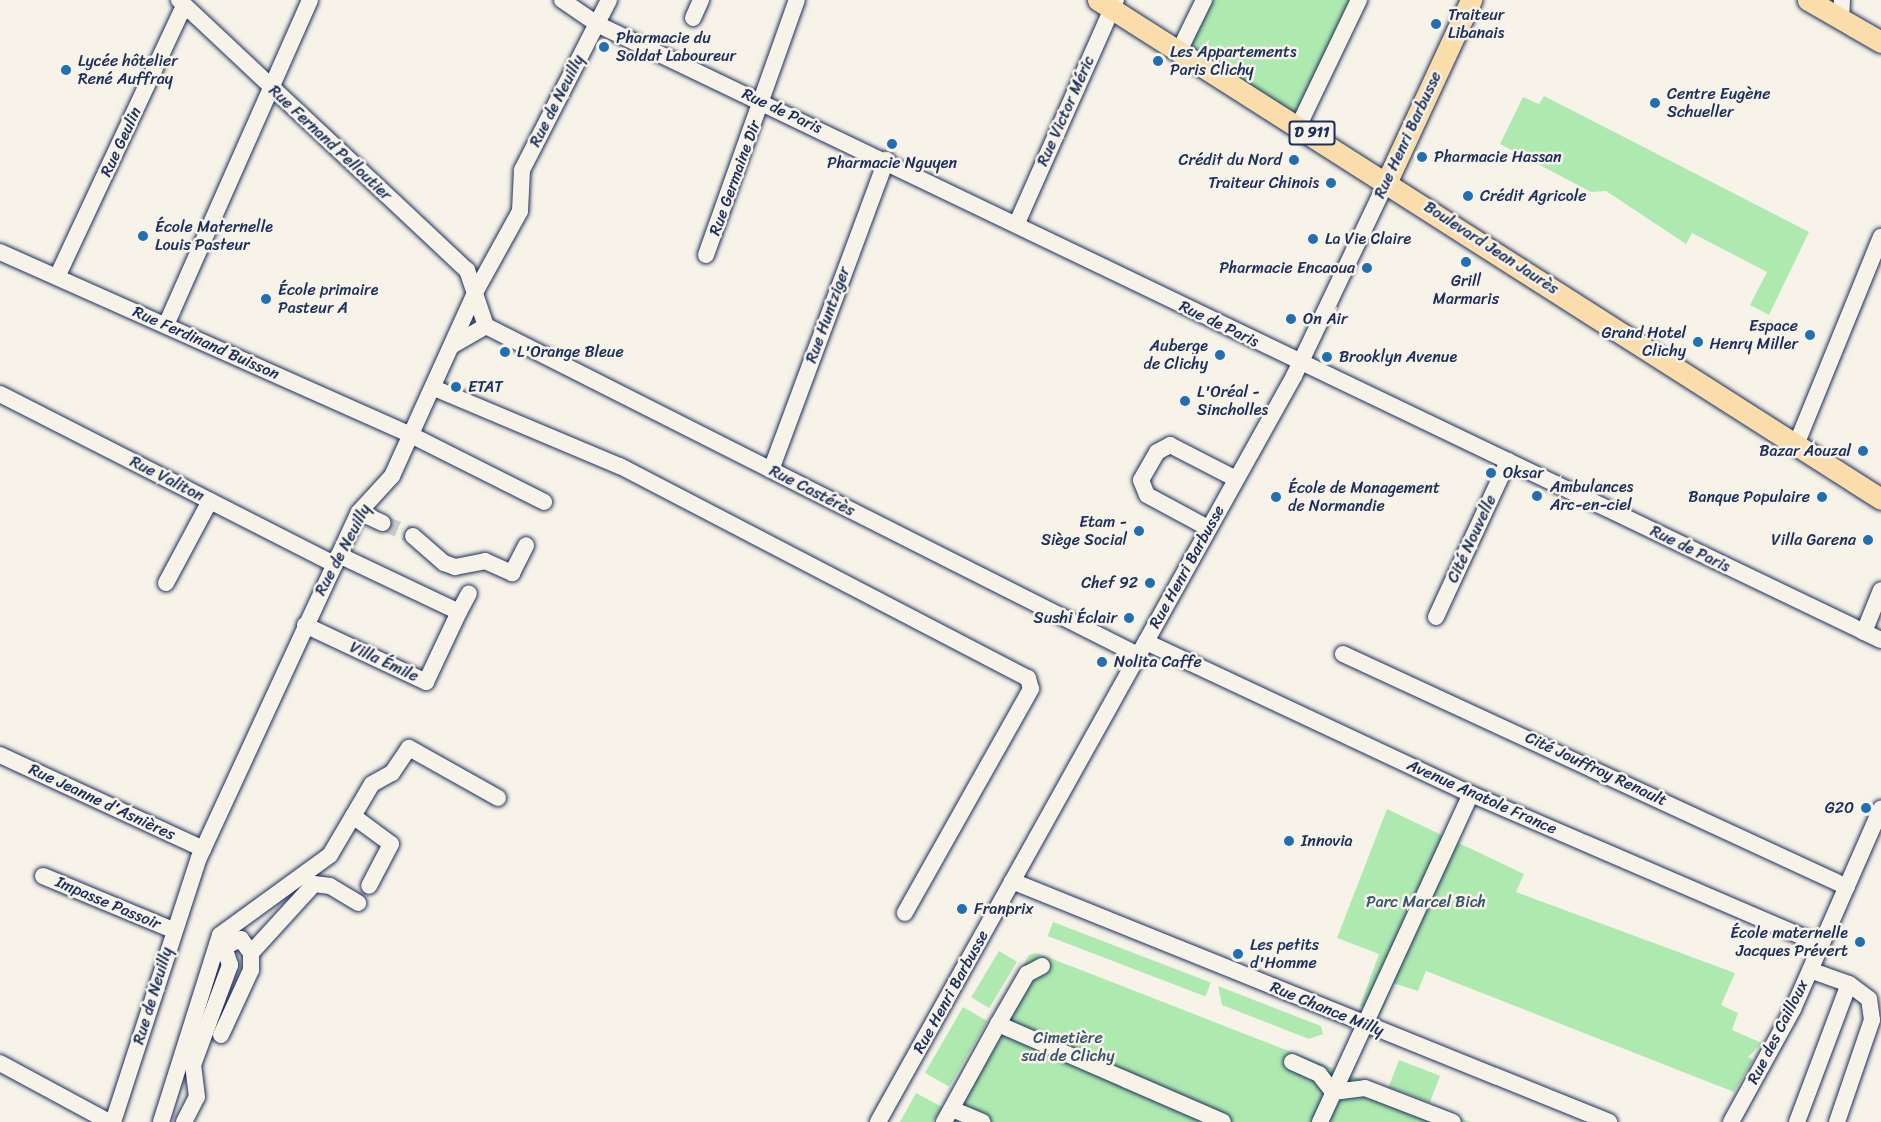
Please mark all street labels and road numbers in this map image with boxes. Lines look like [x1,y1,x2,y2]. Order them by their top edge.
street label: Rue de Neuilly [525,52,589,150]
street label: Rue Victor Méric [1033,53,1099,169]
street label: Rue Henri Barbusse [1370,69,1446,201]
street label: Rue Fernand Pelloutier [264,81,396,205]
street label: Rue de Paris [738,84,826,138]
street label: Rue Geulin [96,104,146,180]
street label: Rue Germaine Dir [705,118,765,238]
road number: D 911 [1288,121,1336,145]
street label: Boulevard Jean Jaurès [1420,197,1562,299]
street label: Rue Huntziger [802,264,854,366]
street label: Rue de Paris [1175,296,1263,352]
street label: Rue Ferdinand Buisson [129,302,283,384]
street label: Rue Valiton [127,452,207,506]
street label: Rue Castérès [766,461,858,521]
street label: Cité Nouvelle [1443,492,1501,586]
street label: Rue de Neuilly [311,501,375,599]
street label: Rue Henri Barbusse [1145,502,1229,632]
street label: Rue de Paris [1646,521,1734,577]
street label: Villa Émile [347,638,421,686]
street label: Cité Jouffroy Renault [1522,728,1670,810]
street label: Avenue Anatole France [1404,755,1560,839]
street label: Rue Jeanne d'Asnières [26,760,178,844]
street label: Impasse Passoir [52,872,164,934]
street label: Rue Henri Barbusse [909,927,993,1057]
street label: Rue de Neuilly [129,945,177,1047]
street label: Rue des Cailloux [1743,976,1813,1088]
street label: Rue Chance Milly [1267,977,1387,1041]

